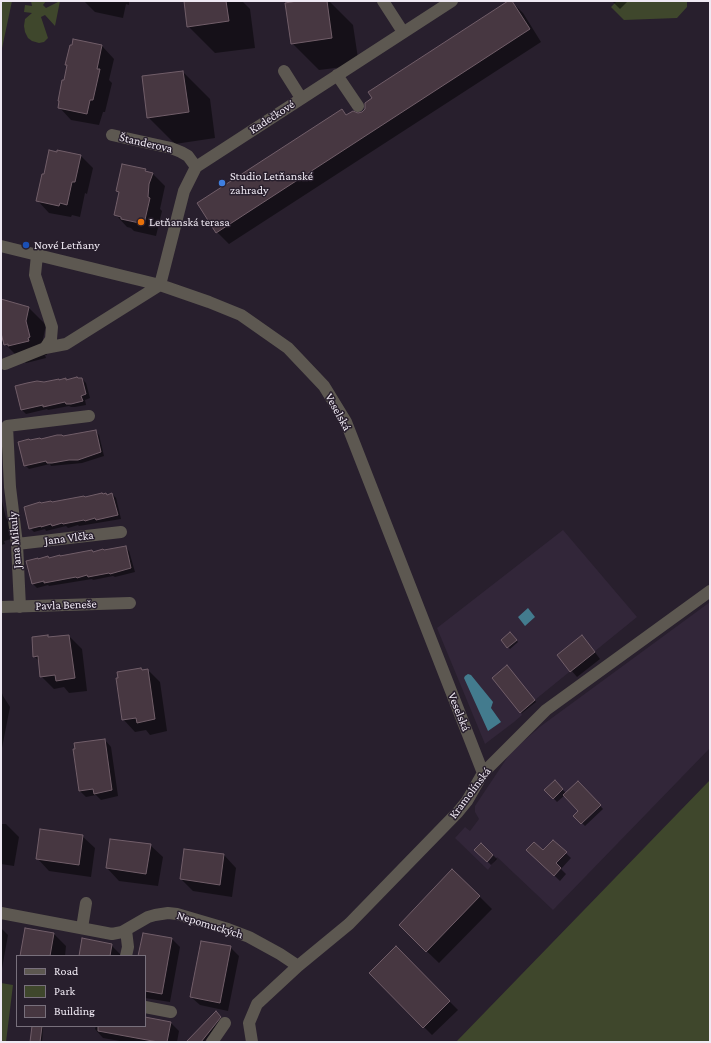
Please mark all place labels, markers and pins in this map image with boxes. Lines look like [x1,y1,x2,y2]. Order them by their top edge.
place label: Studio Letňanské zahrady [230,169,313,197]
marker: Studio Letňanské zahrady [217,178,227,188]
place label: Letňanská terasa [149,215,230,229]
marker: Letňanská terasa [136,217,146,227]
place label: Nové Letňany [34,238,100,252]
marker: Nové Letňany [21,240,31,250]

